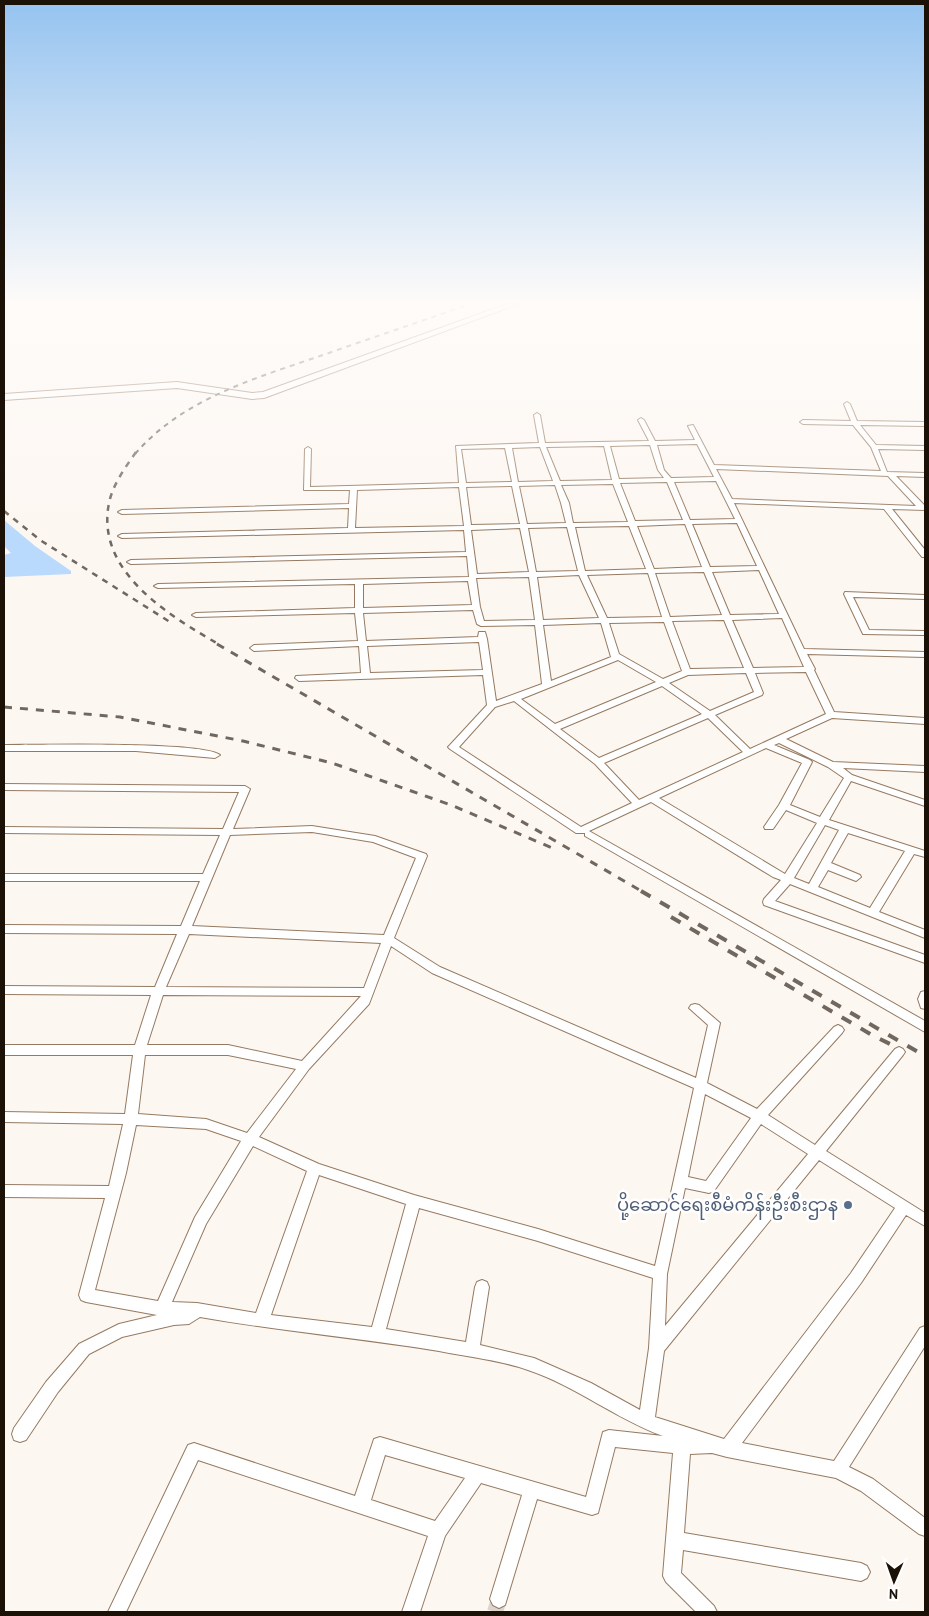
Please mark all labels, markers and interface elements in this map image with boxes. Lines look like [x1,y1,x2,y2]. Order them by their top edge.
place label: ပို့ဆောင်ရေးစီမံကိန်းဦးစီးဌာန [617,1191,838,1220]
marker: ပို့ဆောင်ရေးစီမံကိန်းဦးစီးဌာန [842,1199,854,1211]
north arrow [869,1556,919,1606]
text: N [889,1585,898,1603]

